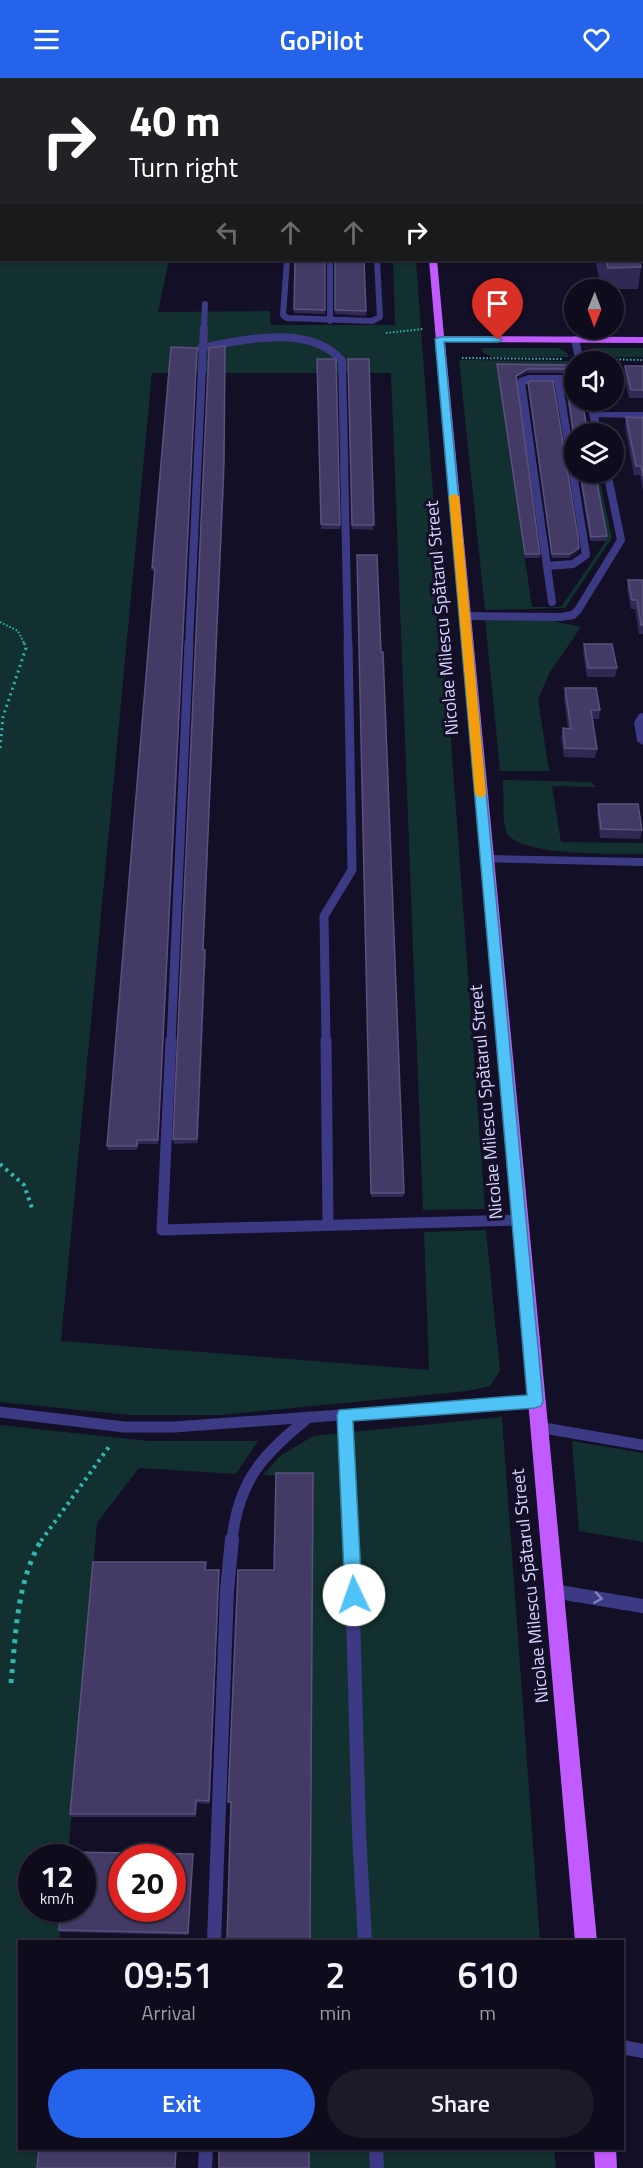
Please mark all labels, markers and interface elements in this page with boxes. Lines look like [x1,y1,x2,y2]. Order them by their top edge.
text: GoPilot [280,19,363,60]
icon: menu [30,23,63,56]
icon: heart [580,23,613,56]
text: 40 m [129,88,221,152]
icon: right [30,102,108,180]
text: Turn right [129,146,238,187]
icon: left [211,216,244,249]
icon: ahead [274,216,307,249]
icon: ahead [337,216,370,249]
icon: right [400,216,433,249]
pin [472,278,523,340]
north arrow [564,279,624,339]
map controls [564,279,624,483]
icon: arrive [481,287,514,320]
button: sound [564,351,624,411]
button: layers [564,423,624,483]
street label: Nicolae Milescu Spătarul Street [418,499,465,737]
street label: Nicolae Milescu Spătarul Street [462,983,509,1221]
street label: Nicolae Milescu Spătarul Street [504,1467,555,1705]
position arrow [322,1563,386,1627]
one-way arrow [593,1592,602,1604]
speed limit sign: 20 [108,1844,186,1922]
text: 12 [40,1853,74,1899]
text: km/h [40,1887,74,1910]
text: 09:51 [124,1947,213,2002]
text: 2 [325,1947,345,2002]
text: 610 [457,1947,518,2002]
text: Arrival [142,1997,196,2028]
text: min [319,1997,351,2028]
text: m [479,1997,496,2028]
button: Exit [48,2069,315,2138]
button: Share [327,2069,594,2138]

